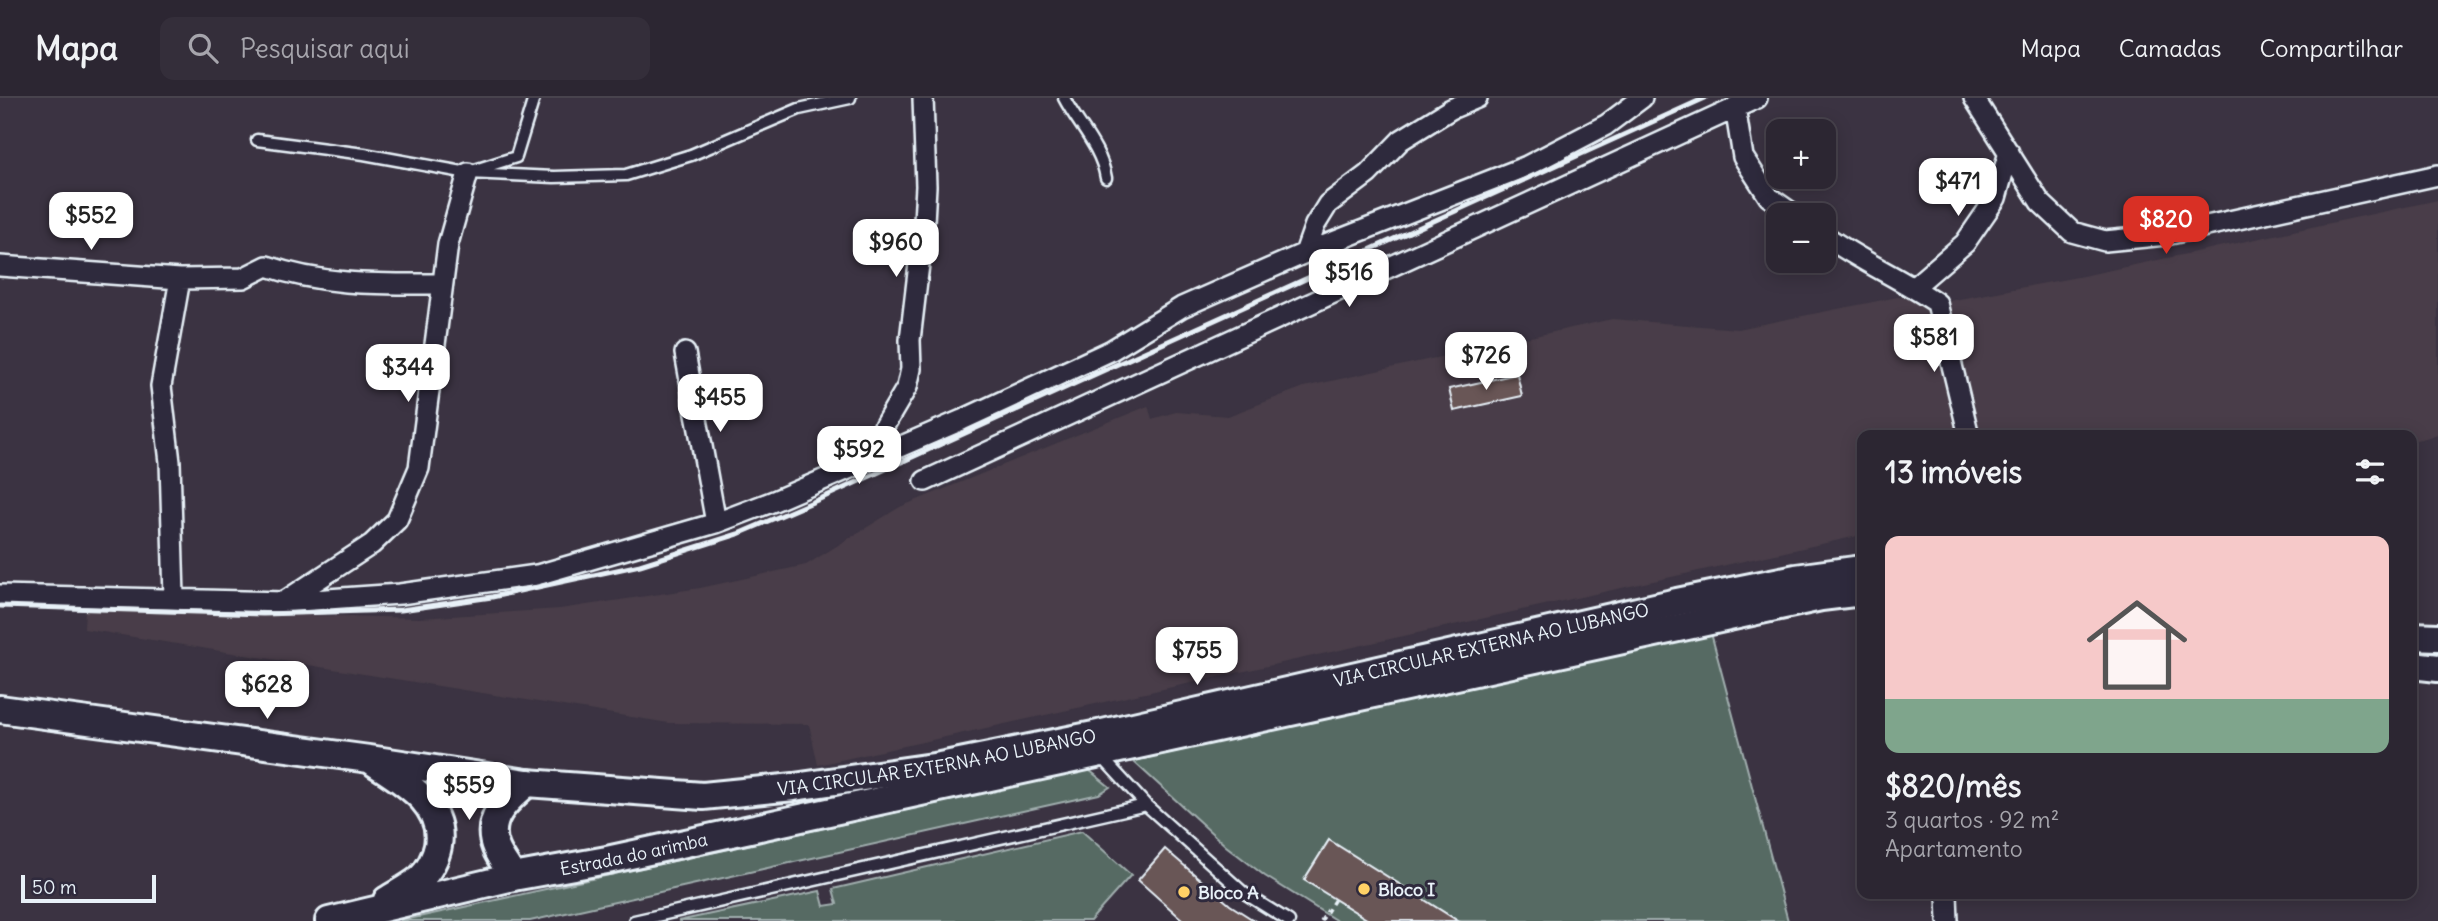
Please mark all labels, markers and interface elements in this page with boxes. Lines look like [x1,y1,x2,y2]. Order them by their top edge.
search box [160,17,650,80]
text: Mapa [35,27,118,69]
icon: search [184,29,222,67]
text: Pesquisar aqui [240,32,410,65]
text: Mapa [2020,33,2081,63]
text: Camadas [2119,33,2222,63]
text: Compartilhar [2260,33,2403,63]
map controls [1766,119,1836,273]
button: + [1766,119,1836,189]
pin: $471 [1917,158,1999,218]
text: $471 [1935,166,1981,195]
pin: $552 [50,192,132,252]
pin: $820 [2125,197,2207,256]
text: $552 [65,200,117,229]
button: − [1766,203,1836,273]
text: $820 [2139,204,2193,233]
pin: $960 [855,220,937,279]
text: $960 [869,227,923,256]
pin: $516 [1308,250,1390,309]
text: $516 [1325,257,1373,286]
pin: $581 [1893,314,1975,374]
text: $581 [1910,322,1958,351]
pin: $726 [1445,332,1527,392]
text: $726 [1461,340,1511,369]
pin: $344 [367,344,449,404]
text: $344 [382,352,434,381]
pin: $455 [679,374,761,434]
text: $455 [694,382,746,411]
pin: $592 [818,426,900,486]
text: $592 [833,434,885,463]
text: 13 imóveis [1885,453,2022,491]
icon: filters [2351,453,2389,491]
icon: home [2074,582,2200,708]
street label: VIA CIRCULAR EXTERNA AO LUBANGO [1331,597,1651,692]
pin: $755 [1156,628,1238,687]
text: $755 [1172,635,1222,664]
pin: $628 [226,662,308,721]
text: $628 [241,669,293,698]
street label: VIA CIRCULAR EXTERNA AO LUBANGO [776,723,1098,800]
pin: $559 [428,762,510,822]
text: $820/mês [1885,767,2021,805]
text: $559 [443,770,495,799]
text: 3 quartos · 92 m² [1885,805,2059,834]
street label: Estrada do arimba [558,827,709,880]
text: Apartamento [1885,834,2023,863]
scale bar [21,872,156,904]
text: 50 m [32,875,77,899]
place label: Bloco I [1378,878,1435,901]
place label: Bloco A [1198,881,1259,904]
marker: Bloco I [1356,881,1372,897]
marker: Bloco A [1176,884,1192,900]

